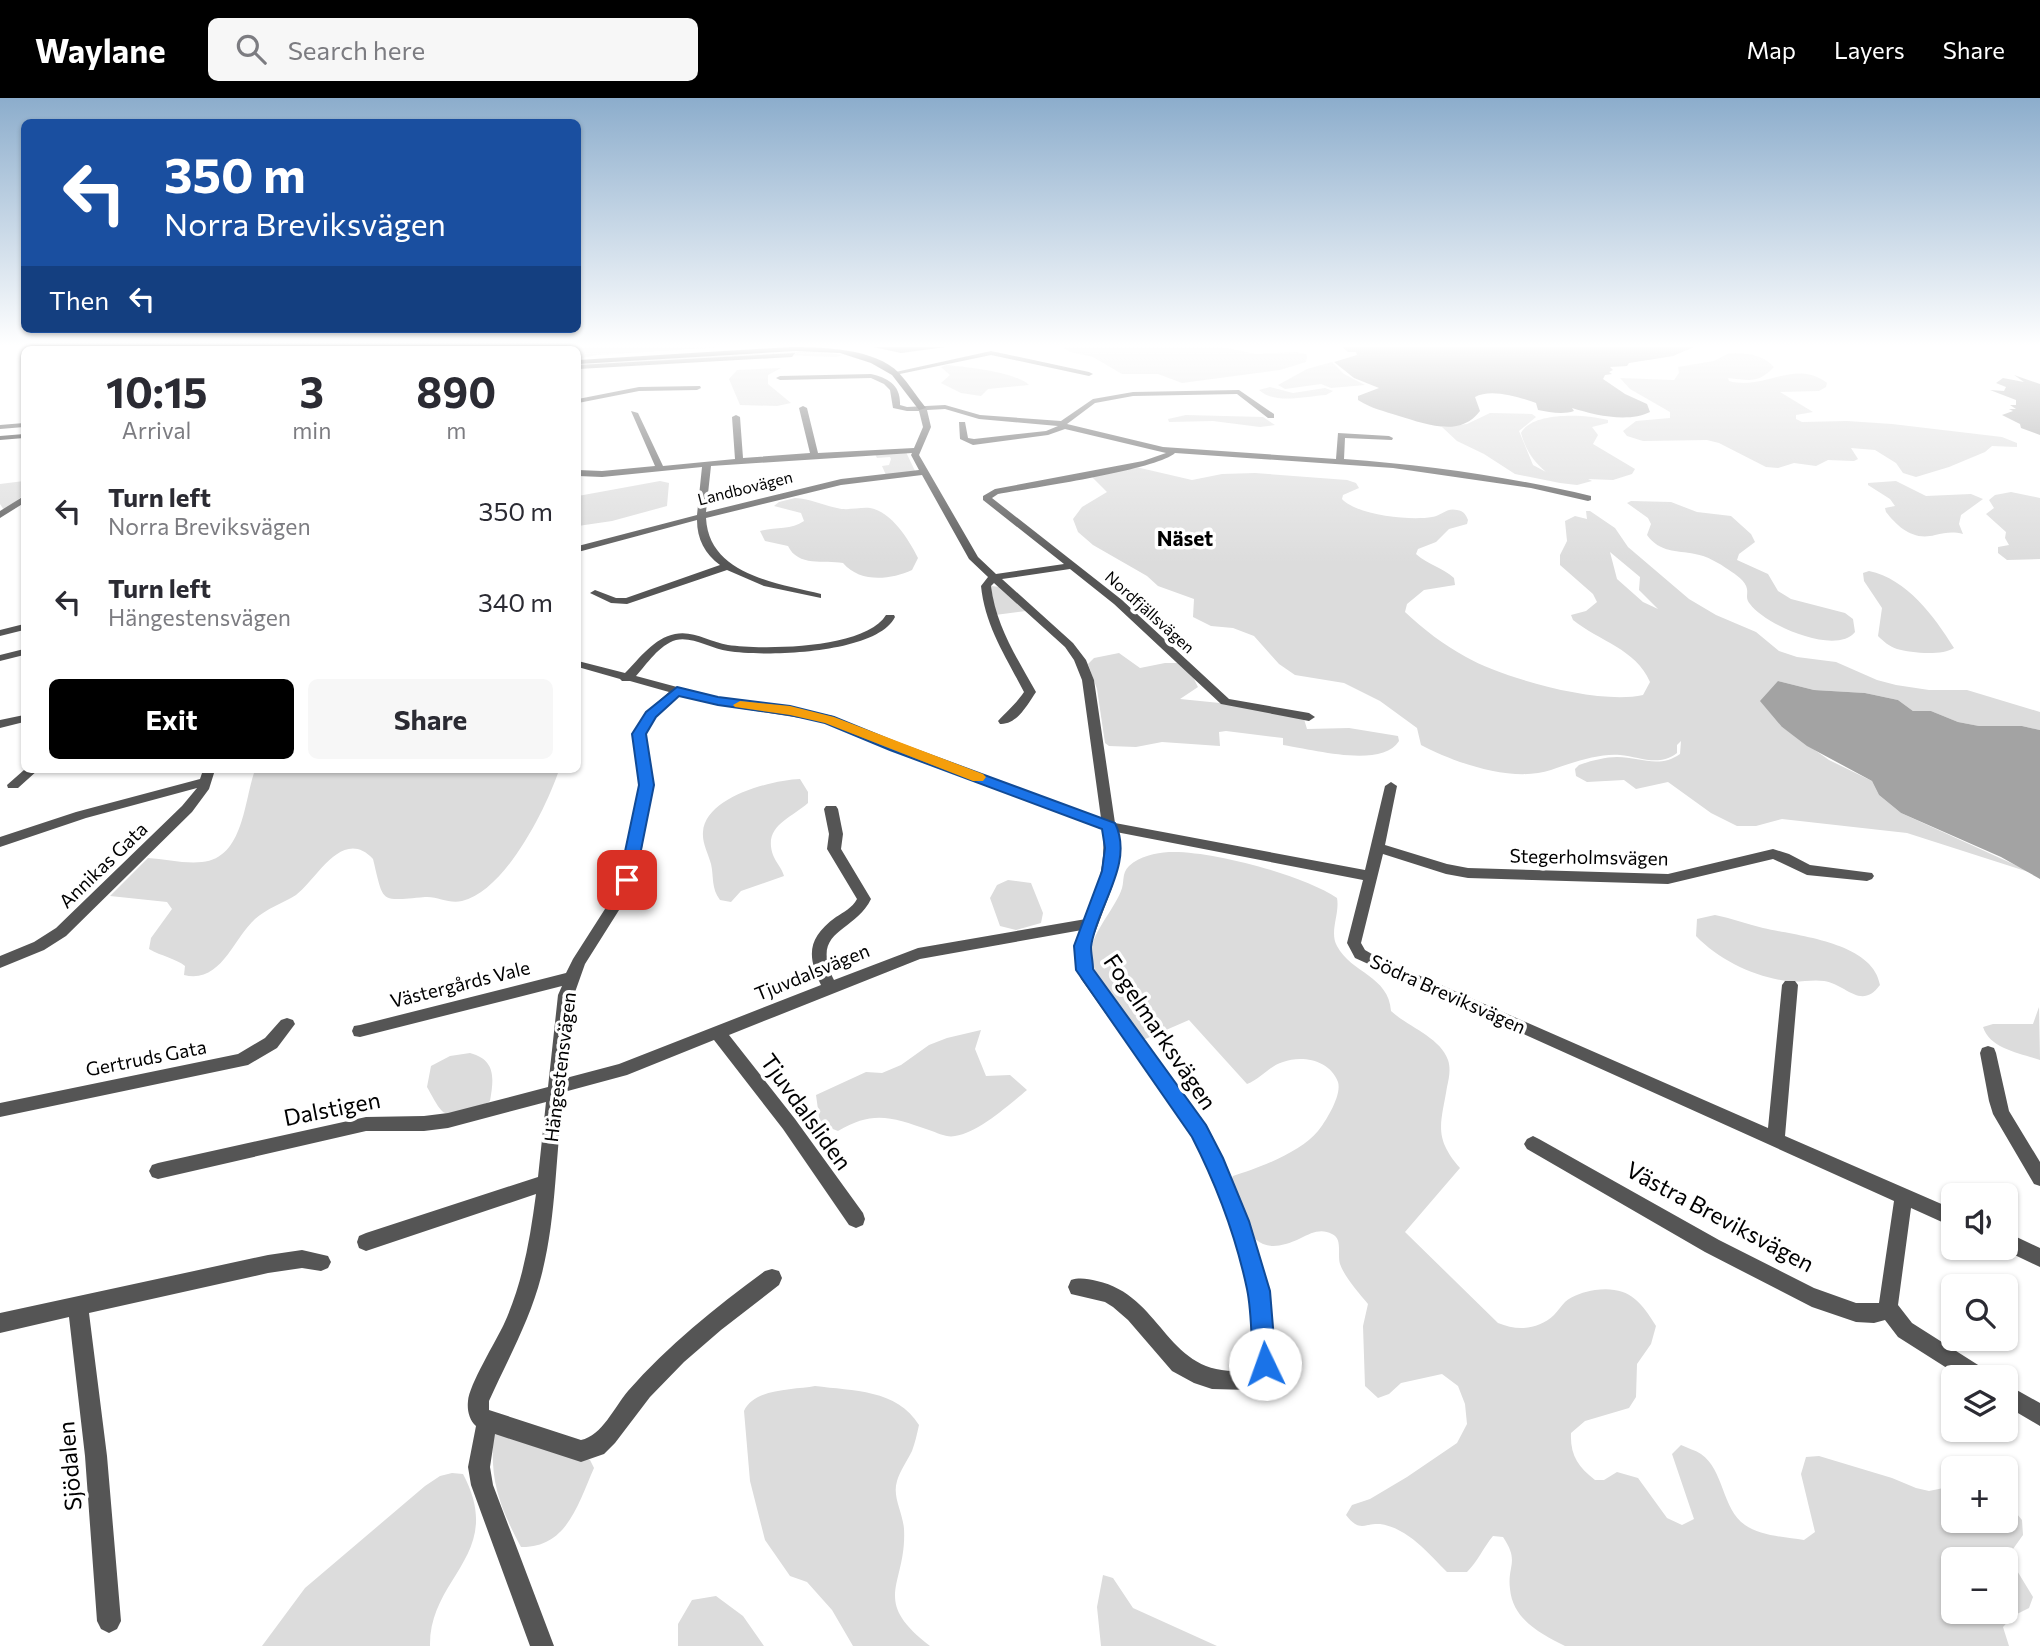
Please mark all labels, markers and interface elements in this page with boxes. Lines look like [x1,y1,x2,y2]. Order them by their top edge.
search box [208,18,698,81]
text: Waylane [35,29,166,70]
icon: search [232,30,270,68]
text: Search here [288,34,425,65]
text: Map [1747,35,1796,64]
text: Layers [1834,35,1905,64]
text: Share [1943,35,2005,64]
text: 350 m [164,143,306,203]
icon: left [49,147,140,238]
text: Norra Breviksvägen [164,203,446,243]
icon: left [123,280,161,318]
text: Then [49,284,109,315]
text: 10:15 [106,365,207,417]
text: 3 [300,365,324,417]
text: 890 [416,365,496,417]
text: Arrival [122,416,191,444]
text: min [292,416,331,444]
text: m [446,416,466,444]
street label: Landbovägen [695,467,794,508]
text: Turn left [108,481,211,512]
icon: left [49,492,87,530]
text: 350 m [479,495,553,526]
text: Norra Breviksvägen [108,512,311,540]
district label: Näset [1157,525,1213,550]
street label: Nordfjällsvägen [1102,567,1199,657]
text: Turn left [108,572,211,603]
icon: left [49,583,87,621]
text: 340 m [478,586,553,617]
text: Hängestensvägen [108,603,291,631]
button: Exit [49,679,294,759]
button: Share [308,679,553,759]
street label: Annikas Gata [54,817,152,912]
street label: Stegerholmsvägen [1509,844,1669,869]
pin [597,850,657,910]
icon: arrive [608,861,646,899]
street label: Tjuvdalsvägen [751,938,873,1005]
street label: Fogelmarksvägen [1098,948,1223,1115]
street label: Södra Breviksvägen [1367,949,1529,1038]
street label: Västergårds Vale [388,955,532,1012]
street label: Hängestensvägen [539,991,580,1143]
street label: Gertruds Gata [84,1035,208,1080]
street label: Tjuvdalsliden [755,1048,858,1175]
street label: Dalstigen [281,1085,383,1131]
street label: Västra Breviksvägen [1622,1155,1819,1277]
map controls [1941,1183,2018,1624]
button: sound [1941,1183,2018,1260]
button: search [1941,1274,2018,1351]
position arrow [1228,1327,1302,1401]
button: layers [1941,1365,2018,1442]
street label: Sjödalen [51,1420,87,1512]
button: + [1941,1456,2018,1533]
button: − [1941,1547,2018,1624]

